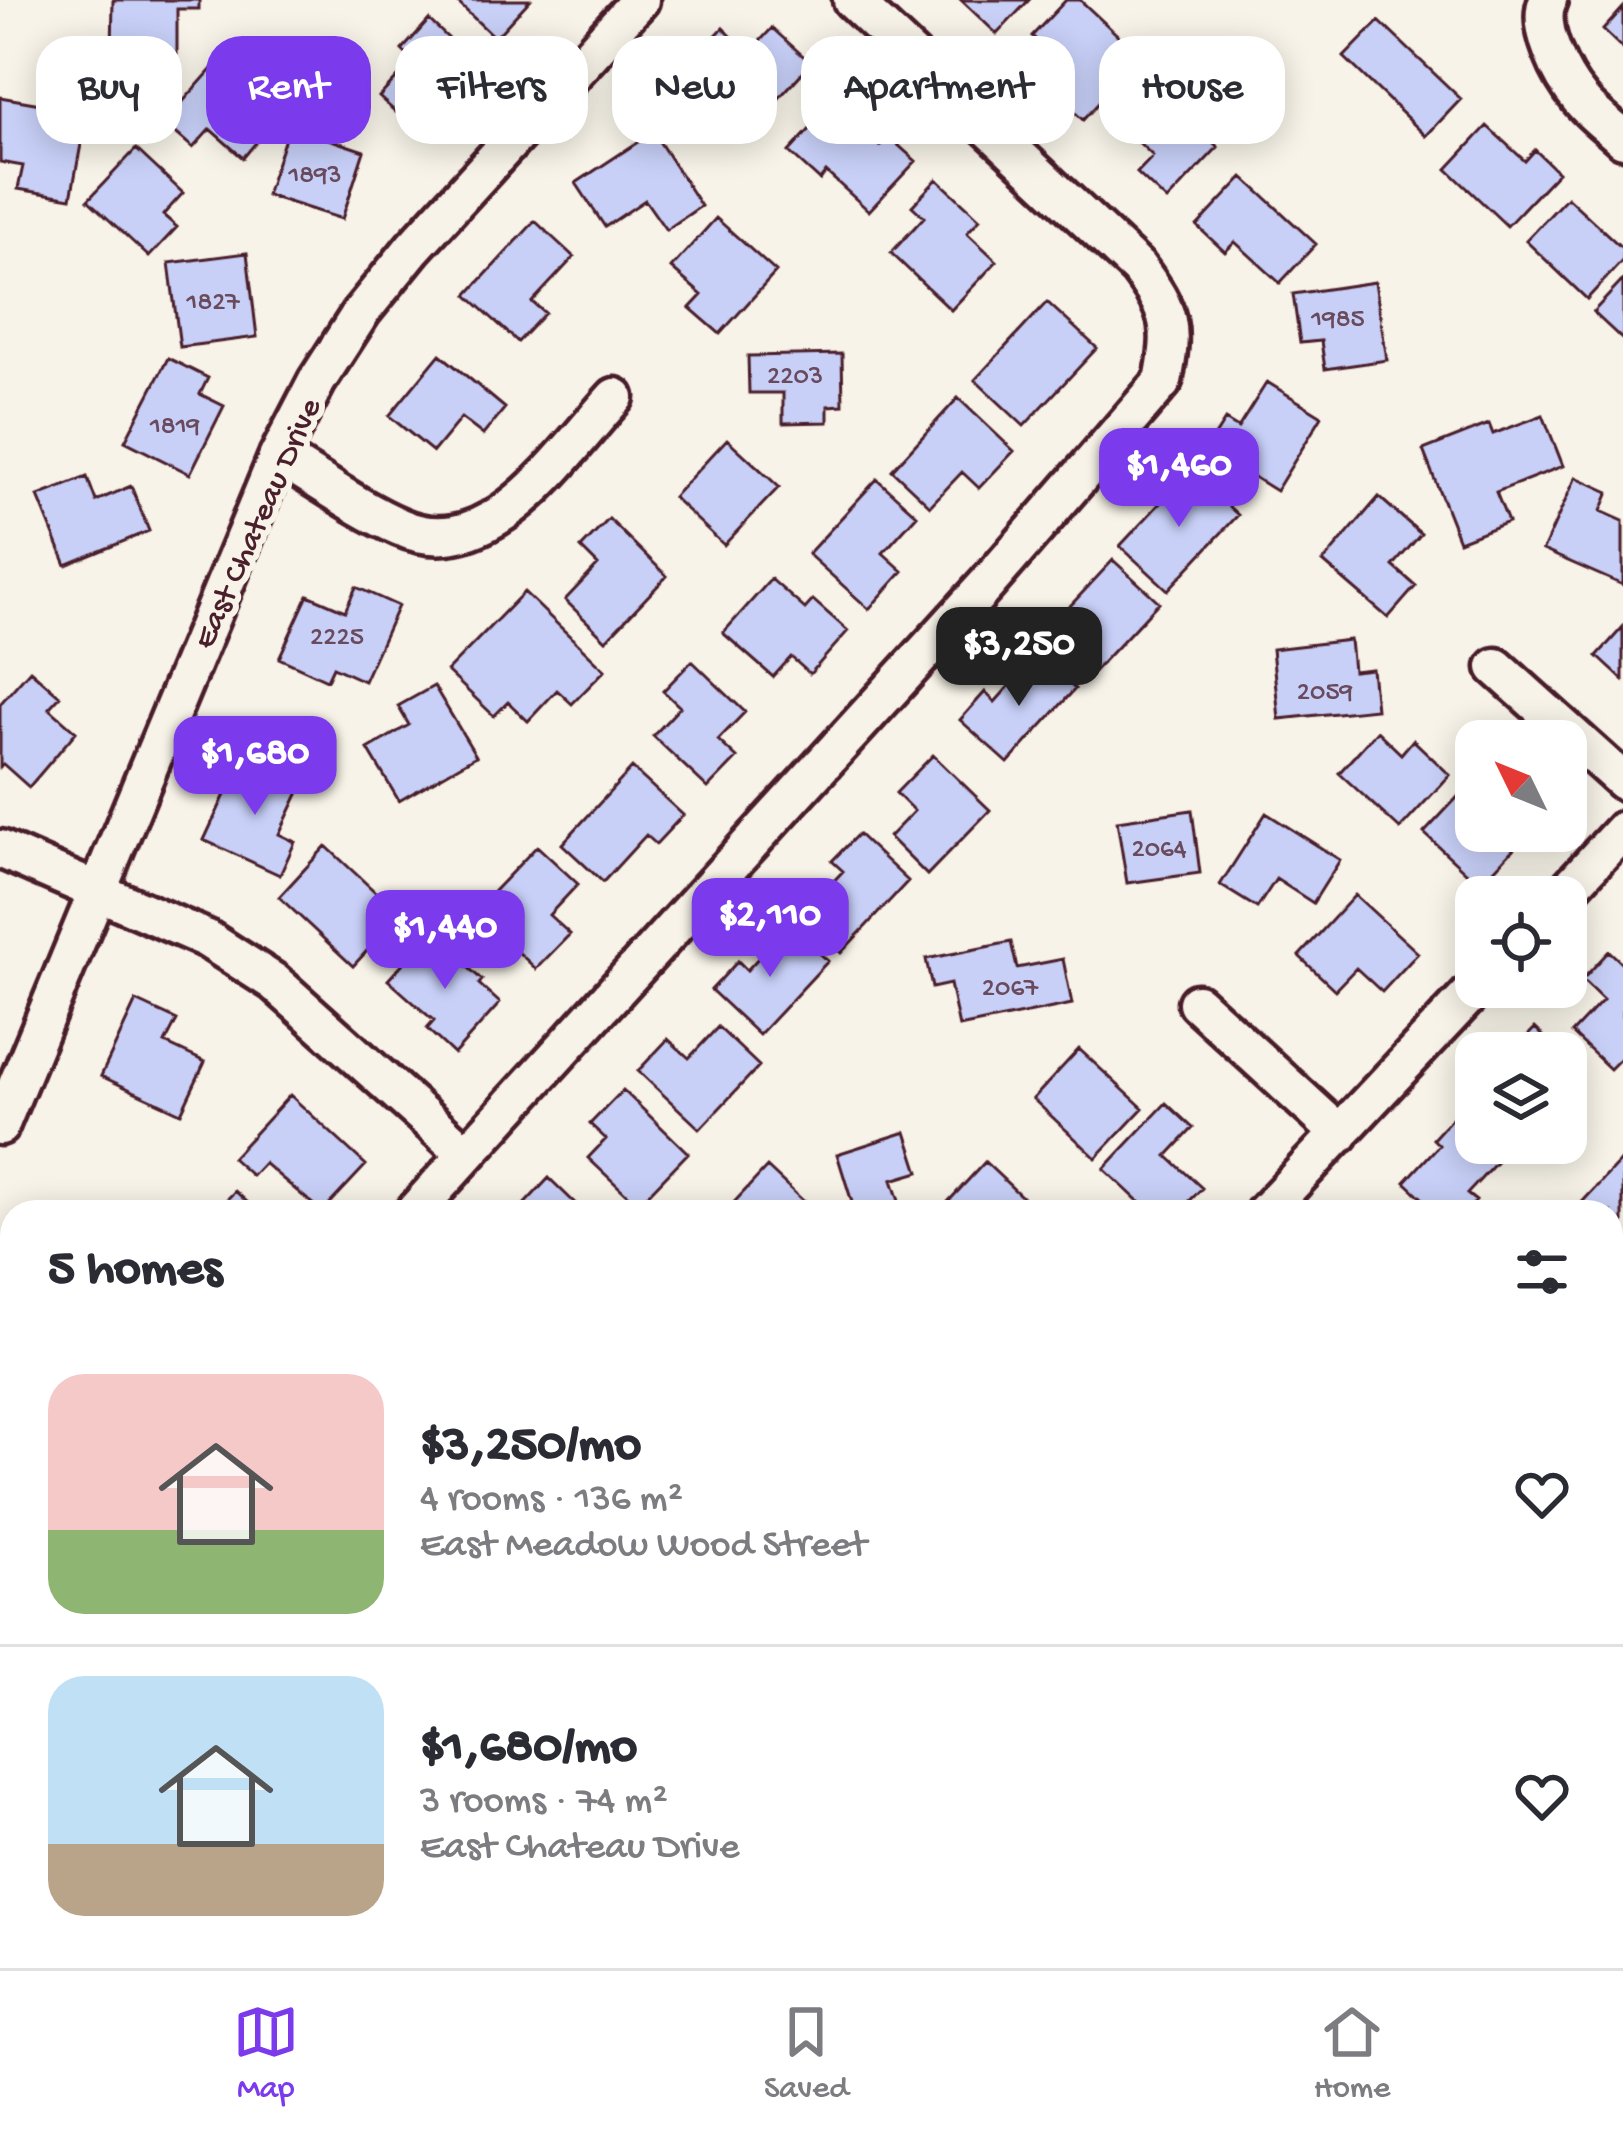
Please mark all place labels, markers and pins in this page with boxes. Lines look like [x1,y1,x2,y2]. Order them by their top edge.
pin: $1,460 [1081,428,1277,530]
pin: $3,250 [921,607,1117,709]
pin: $1,680 [157,716,353,818]
pin: $2,110 [672,878,868,980]
pin: $1,440 [347,890,543,992]

